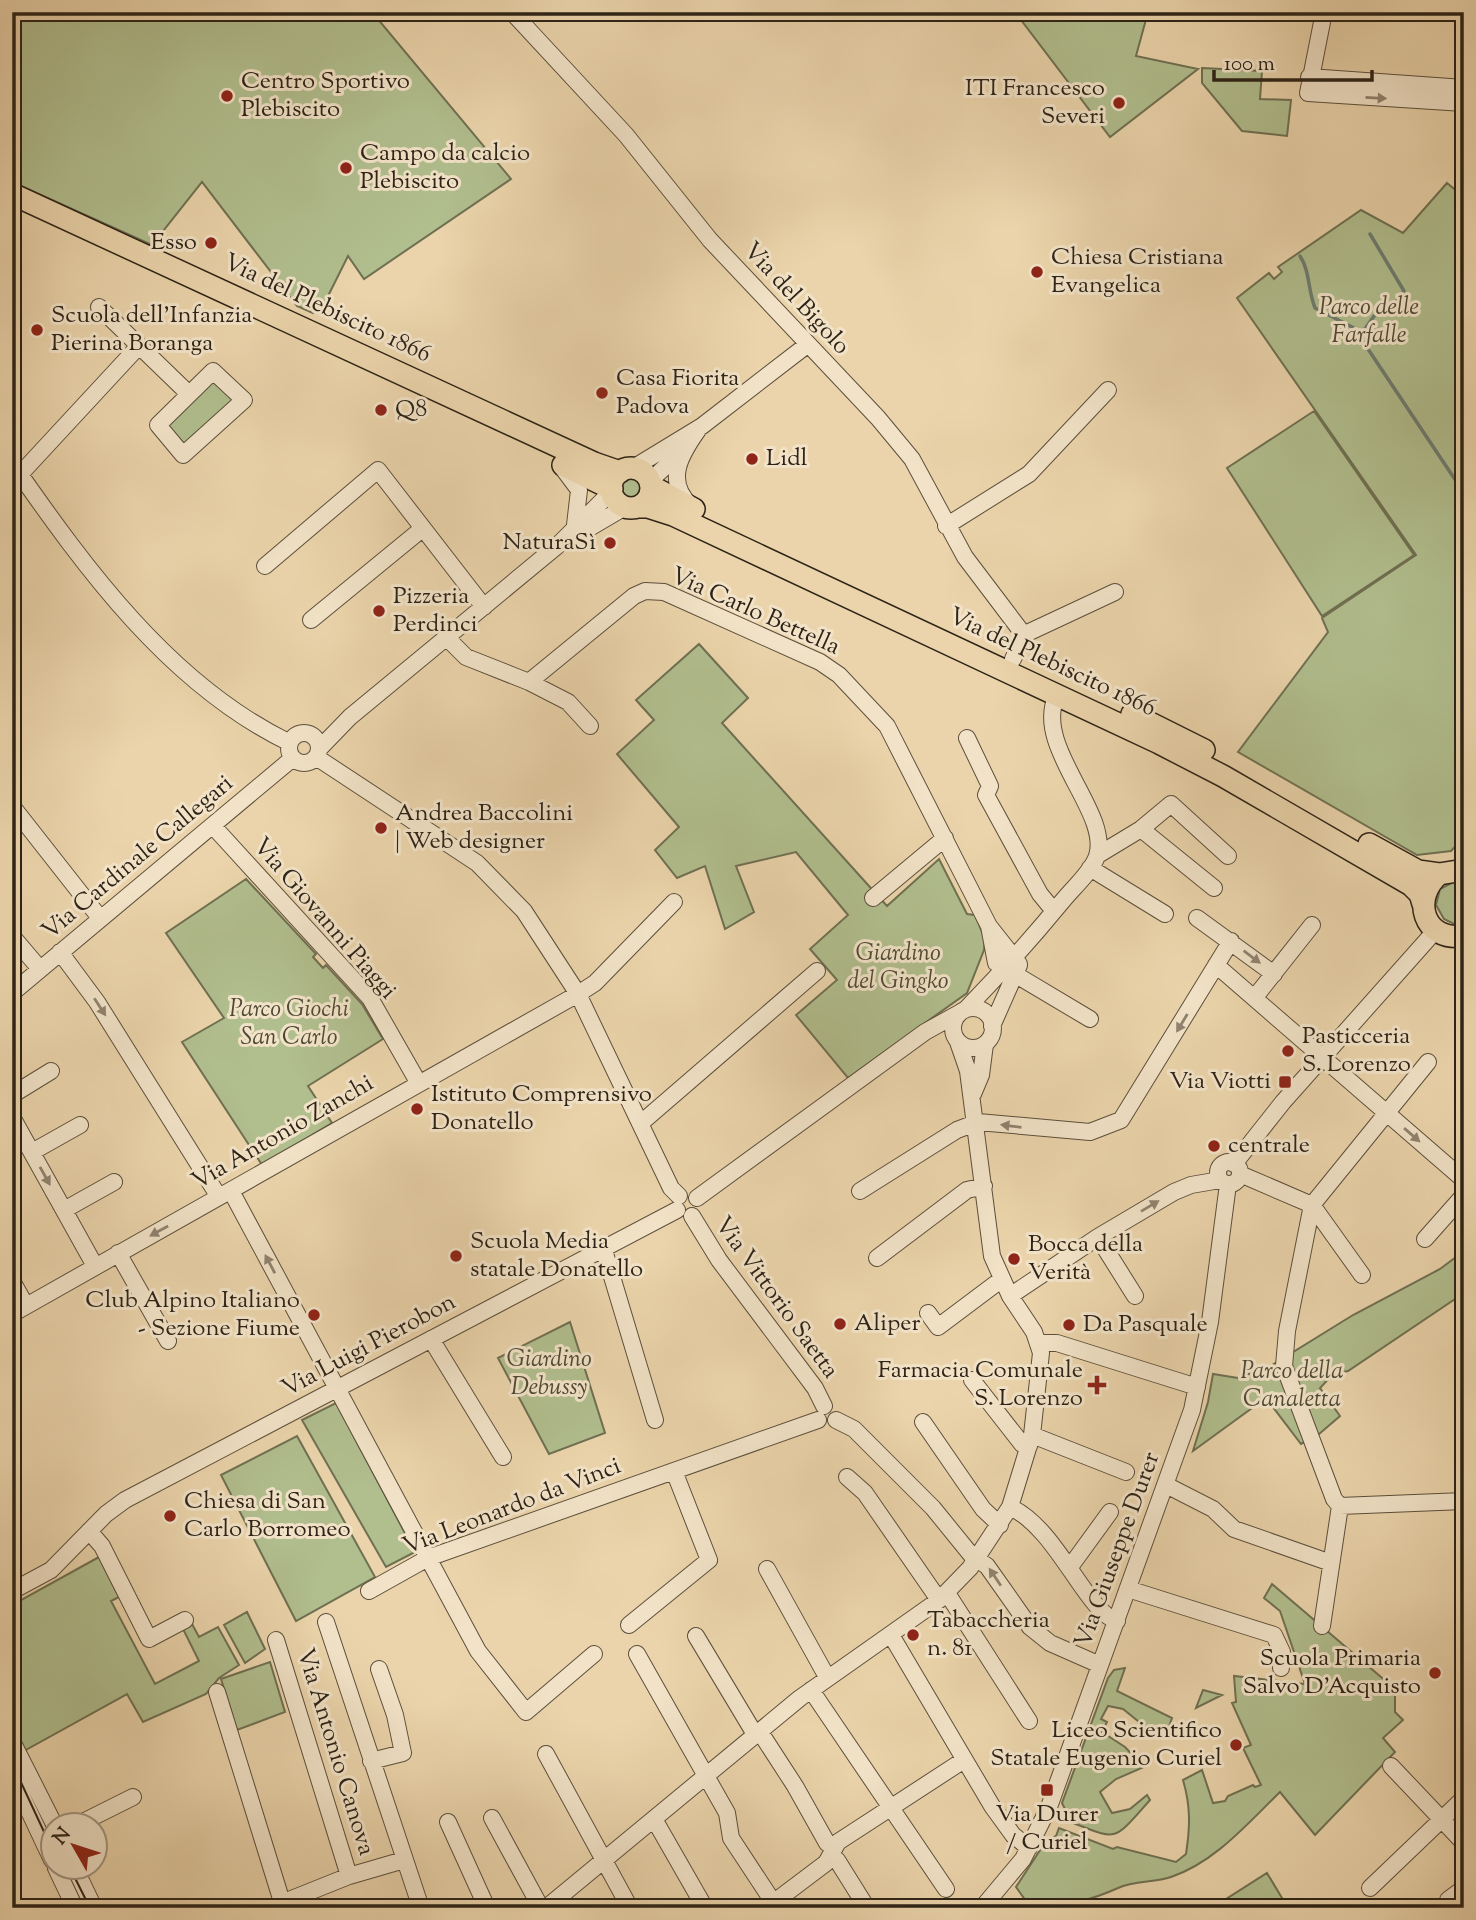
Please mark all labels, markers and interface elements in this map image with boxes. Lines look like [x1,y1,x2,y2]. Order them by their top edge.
scale bar [1214,38,1371,82]
text: 100 m [1224,50,1275,80]
place label: Centro Sportivo Plebiscito [241,65,410,127]
place label: ITI Francesco Severi [965,72,1105,134]
marker: Centro Sportivo Plebiscito [219,88,235,104]
one-way arrow [1366,92,1388,103]
marker: ITI Francesco Severi [1111,95,1127,111]
place label: Campo da calcio Plebiscito [360,137,530,199]
marker: Campo da calcio Plebiscito [338,160,354,176]
place label: Esso [151,226,197,260]
marker: Esso [203,235,219,251]
street label: Via del Bigolo [735,235,857,363]
place label: Chiesa Cristiana Evangelica [1051,241,1224,303]
street label: Via del Plebiscito 1866 [218,246,436,372]
marker: Chiesa Cristiana Evangelica [1029,264,1045,280]
park label: Parco delle Farfalle [1319,291,1419,353]
place label: Scuola dell'Infanzia Pierina Boranga [51,299,252,361]
marker: Scuola dell'Infanzia Pierina Boranga [29,322,45,338]
place label: Casa Fiorita Padova [616,362,739,424]
marker: Casa Fiorita Padova [594,385,610,401]
place label: Q8 [395,393,427,427]
marker: Q8 [373,402,389,418]
place label: Lidl [766,442,808,476]
marker: Lidl [744,451,760,467]
place label: NaturaSì [503,526,596,560]
marker: NaturaSì [602,535,618,551]
street label: Via Carlo Bettella [665,559,845,665]
place label: Pizzeria Perdinci [393,580,478,642]
street label: Via del Plebiscito 1866 [943,600,1161,726]
marker: Pizzeria Perdinci [371,603,387,619]
street label: Via Cardinale Callegari [35,767,241,948]
place label: Andrea Baccolini | Web designer [395,797,573,859]
marker: Andrea Baccolini | Web designer [373,820,389,836]
street label: Via Giovanni Piaggi [244,831,404,1007]
park label: Giardino del Gingko [848,937,949,999]
one-way arrow [1243,950,1262,964]
park label: Parco Giochi San Carlo [229,993,349,1055]
one-way arrow [94,997,107,1017]
one-way arrow [1175,1014,1188,1033]
place label: Pasticceria S. Lorenzo [1302,1020,1411,1082]
marker: Pasticceria S. Lorenzo [1280,1043,1296,1059]
place label: Via Viotti [1169,1065,1271,1099]
street label: Via Antonio Zanchi [186,1067,380,1199]
marker: Via Viotti [1277,1074,1293,1090]
place label: Istituto Comprensivo Donatello [431,1078,652,1140]
marker: Istituto Comprensivo Donatello [409,1101,425,1117]
one-way arrow [1000,1121,1022,1132]
one-way arrow [1403,1127,1421,1143]
place label: centrale [1228,1129,1310,1163]
marker: centrale [1206,1138,1222,1154]
one-way arrow [39,1167,51,1186]
one-way arrow [1141,1200,1160,1212]
street label: Via Vittorio Saetta [706,1210,846,1386]
one-way arrow [149,1225,169,1237]
place label: Scuola Media statale Donatello [470,1225,643,1287]
place label: Bocca della Verità [1028,1228,1143,1290]
marker: Scuola Media statale Donatello [448,1248,464,1264]
marker: Bocca della Verità [1006,1251,1022,1267]
one-way arrow [265,1254,276,1274]
place label: Club Alpino Italiano - Sezione Fiume [85,1284,300,1346]
street label: Via Luigi Pierobon [276,1286,462,1406]
marker: Club Alpino Italiano - Sezione Fiume [306,1307,322,1323]
place label: Aliper [854,1307,920,1341]
place label: Da Pasquale [1083,1308,1208,1342]
marker: Aliper [832,1316,848,1332]
marker: Da Pasquale [1061,1317,1077,1333]
park label: Giardino Debussy [506,1343,592,1405]
place label: Farmacia Comunale S. Lorenzo [878,1354,1083,1416]
park label: Parco della Canaletta [1241,1355,1343,1417]
marker: Farmacia Comunale S. Lorenzo [1089,1377,1105,1393]
street label: Via Giuseppe Durer [1067,1447,1169,1653]
street label: Via Leonardo da Vinci [398,1450,626,1564]
place label: Chiesa di San Carlo Borromeo [184,1485,351,1547]
marker: Chiesa di San Carlo Borromeo [162,1508,178,1524]
one-way arrow [988,1568,1001,1587]
place label: Tabaccheria n. 81 [927,1604,1050,1666]
marker: Tabaccheria n. 81 [905,1627,921,1643]
place label: Scuola Primaria Salvo D'Acquisto [1243,1642,1421,1704]
street label: Via Antonio Canova [287,1644,383,1860]
marker: Scuola Primaria Salvo D'Acquisto [1427,1665,1443,1681]
place label: Liceo Scientifico Statale Eugenio Curiel [990,1714,1222,1776]
marker: Liceo Scientifico Statale Eugenio Curiel [1228,1737,1244,1753]
marker: Via Durer / Curiel [1039,1782,1055,1798]
place label: Via Durer / Curiel [996,1798,1098,1860]
north arrow [38,1812,108,1882]
text: N [47,1822,78,1851]

